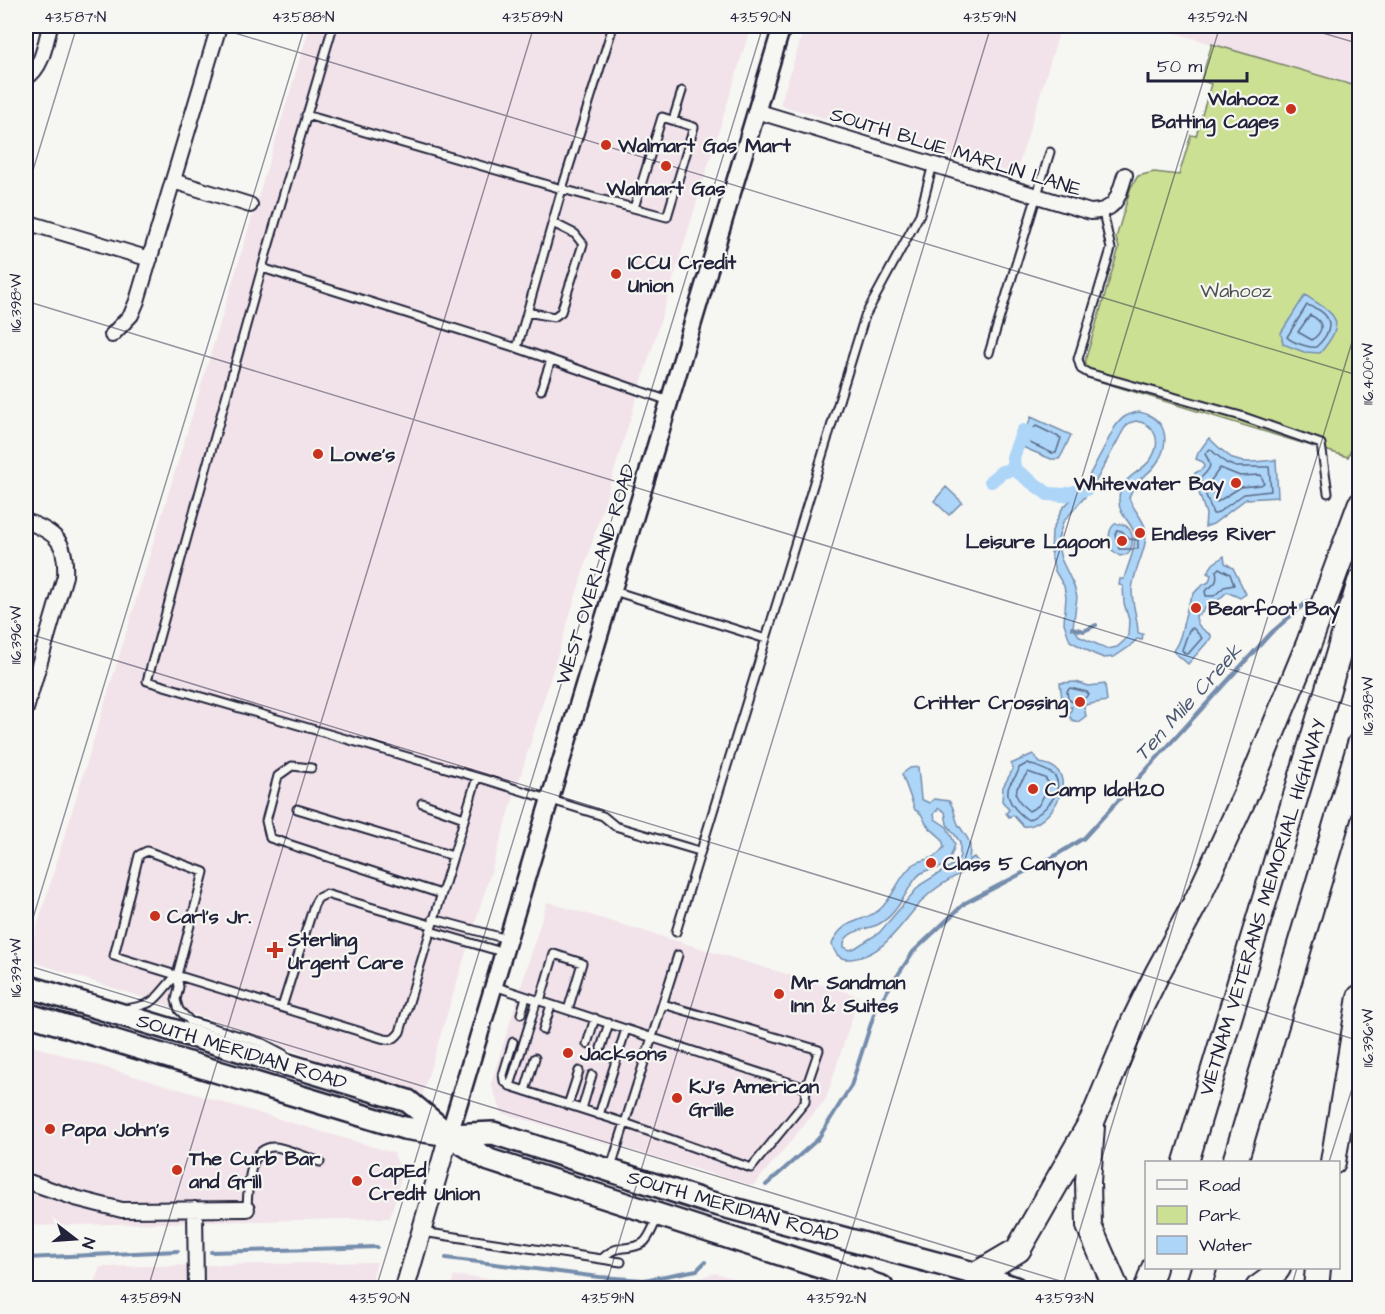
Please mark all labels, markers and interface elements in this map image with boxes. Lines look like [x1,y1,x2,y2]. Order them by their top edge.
text: 43.587°N [44,7,106,28]
text: 43.588°N [272,7,334,28]
text: 43.589°N [501,7,563,28]
text: 43.590°N [729,7,791,28]
text: 43.591°N [962,7,1016,28]
text: 43.592°N [1187,7,1247,28]
scale bar [1148,45,1247,83]
text: 50 m [1157,54,1202,79]
place label: Wahooz Batting Cages [1152,85,1280,137]
street label: SOUTH BLUE MARLIN LANE [827,100,1085,204]
marker: Wahooz Batting Cages [1284,102,1298,116]
place label: Walmart Gas Mart [617,132,792,160]
marker: Walmart Gas Mart [599,138,613,152]
marker: Walmart Gas [659,159,673,173]
place label: Walmart Gas [605,175,726,203]
place label: ICCU Credit Union [628,249,737,300]
marker: ICCU Credit Union [609,267,623,281]
text: 116.398°W [6,274,27,332]
park label: Wahooz [1200,277,1272,305]
text: 116.400°W [1358,343,1379,405]
place label: Lowe's [330,441,395,469]
marker: Lowe's [311,447,325,461]
street label: WEST OVERLAND ROAD [549,460,643,688]
place label: Whitewater Bay [1073,470,1224,499]
marker: Whitewater Bay [1229,476,1243,490]
place label: Endless River [1152,520,1277,548]
marker: Endless River [1133,526,1147,540]
place label: Leisure Lagoon [965,528,1110,557]
marker: Leisure Lagoon [1115,534,1129,548]
place label: Bearfoot Bay [1208,595,1340,624]
marker: Bearfoot Bay [1189,601,1203,615]
text: 116.396°W [6,606,27,664]
water label: Ten Mile Creek [1128,636,1250,767]
text: 116.398°W [1358,677,1379,735]
place label: Critter Crossing [914,689,1069,718]
marker: Critter Crossing [1073,695,1087,709]
street label: VIETNAM VETERANS MEMORIAL HIGHWAY [1192,715,1334,1099]
place label: Camp IdaH2O [1045,776,1165,804]
marker: Camp IdaH2O [1026,782,1040,796]
place label: Class 5 Canyon [943,850,1087,879]
marker: Class 5 Canyon [924,856,938,870]
place label: Carl's Jr. [167,903,251,931]
marker: Carl's Jr. [148,909,162,923]
place label: Sterling Urgent Care [287,926,404,978]
text: 116.394°W [6,938,27,998]
marker: Sterling Urgent Care [266,941,284,959]
place label: Mr Sandman Inn & Suites [791,969,906,1020]
marker: Mr Sandman Inn & Suites [772,987,786,1001]
street label: SOUTH MERIDIAN ROAD [133,1007,350,1097]
text: 116.396°W [1358,1009,1379,1067]
place label: Jacksons [579,1040,667,1068]
marker: Jacksons [561,1046,575,1060]
place label: KJ's American Grille [689,1073,819,1124]
marker: KJ's American Grille [670,1091,684,1105]
place label: Papa John's [62,1116,169,1144]
marker: Papa John's [43,1122,57,1136]
place label: The Curb Bar and Grill [188,1145,321,1196]
place label: CapEd Credit Union [369,1157,480,1208]
legend [1145,1161,1340,1269]
marker: The Curb Bar and Grill [170,1163,184,1177]
street label: SOUTH MERIDIAN ROAD [624,1163,842,1251]
text: Road [1199,1173,1240,1198]
marker: CapEd Credit Union [350,1174,364,1188]
text: Park [1199,1203,1241,1228]
north arrow [45,1209,105,1269]
text: Water [1199,1233,1252,1258]
text: N [76,1235,100,1251]
text: 43.589°N [119,1288,181,1309]
text: 43.590°N [348,1288,410,1309]
text: 43.591°N [580,1288,634,1309]
text: 43.592°N [806,1288,866,1309]
text: 43.593°N [1034,1288,1094,1309]

